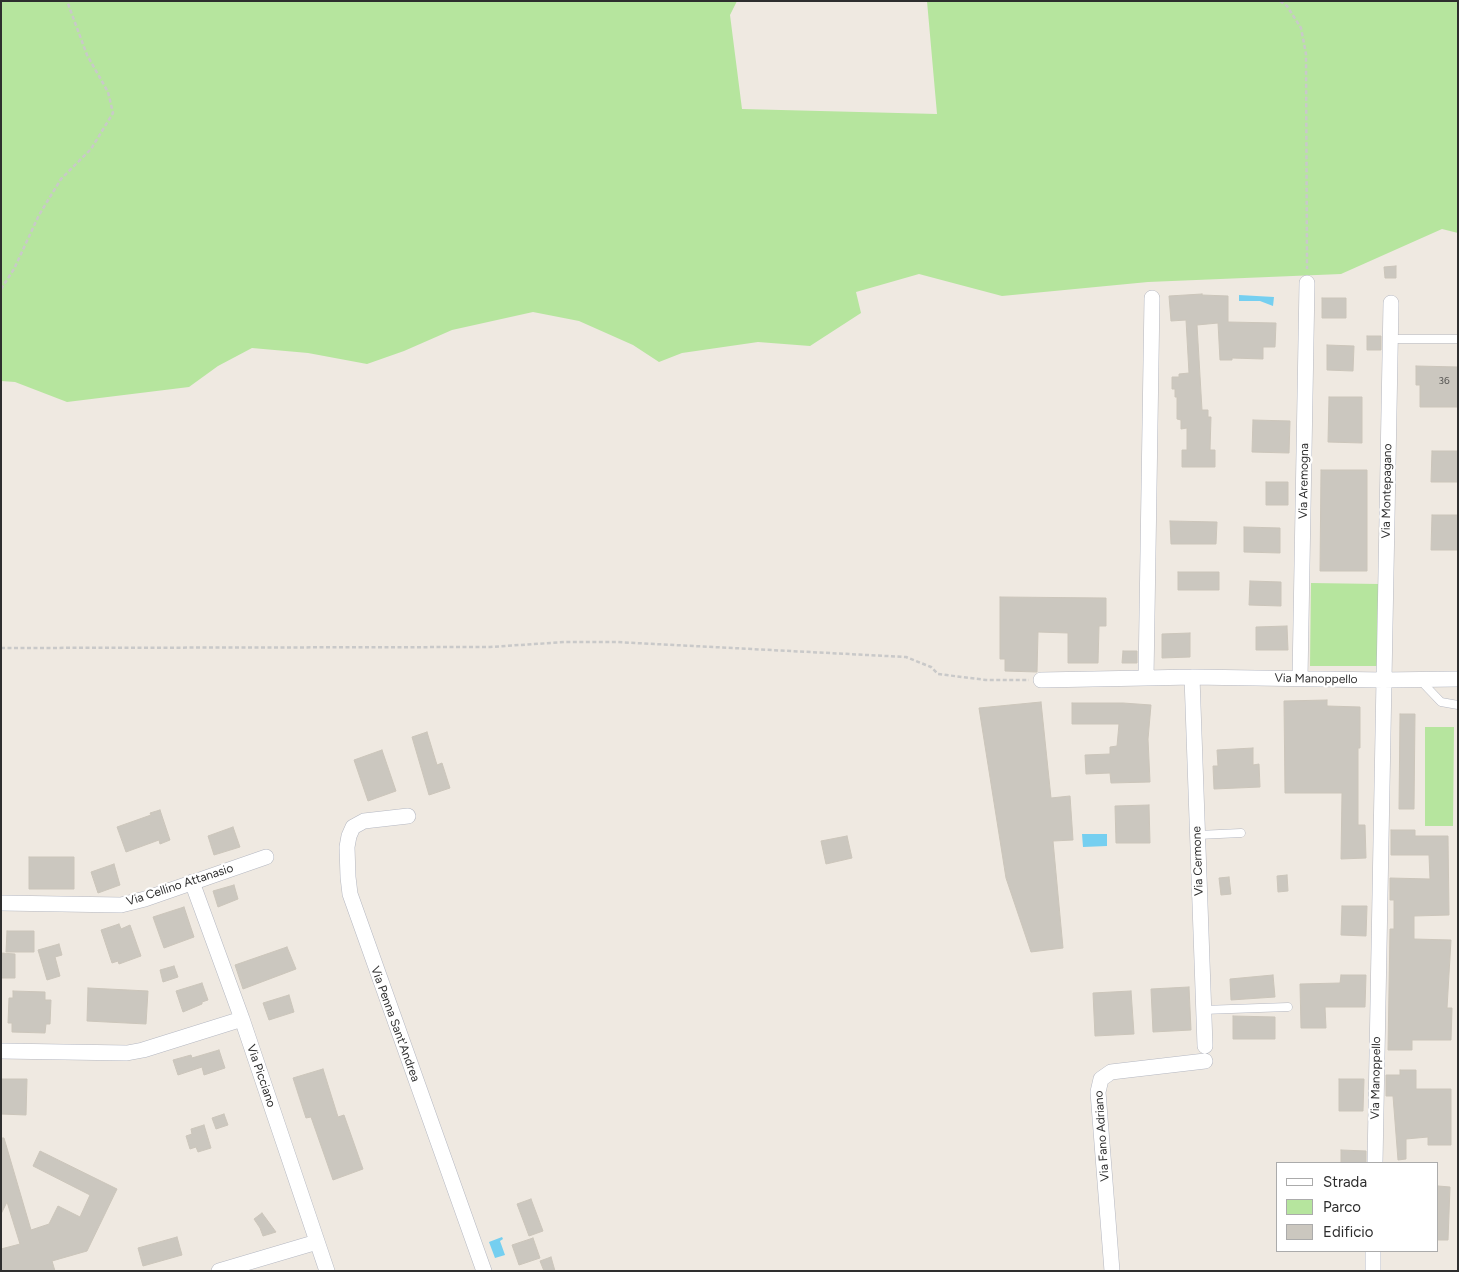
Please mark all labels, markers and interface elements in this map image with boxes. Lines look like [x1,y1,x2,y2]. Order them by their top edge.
house number: 36 [1438,375,1450,387]
street label: Via Aremogna [1296,443,1312,519]
street label: Via Montepagano [1379,443,1395,539]
street label: Via Manoppello [1274,671,1358,687]
street label: Via Cermone [1190,826,1206,896]
street label: Via Cellino Attanasio [125,861,235,909]
street label: Via Penna Sant'Andrea [367,964,423,1084]
street label: Via Manoppello [1368,1036,1384,1120]
street label: Via Picciano [244,1043,278,1109]
street label: Via Fano Adriano [1092,1090,1112,1182]
legend [1276,1162,1439,1252]
text: Strada [1323,1173,1367,1191]
text: Parco [1323,1198,1361,1216]
text: Edificio [1323,1223,1373,1241]

